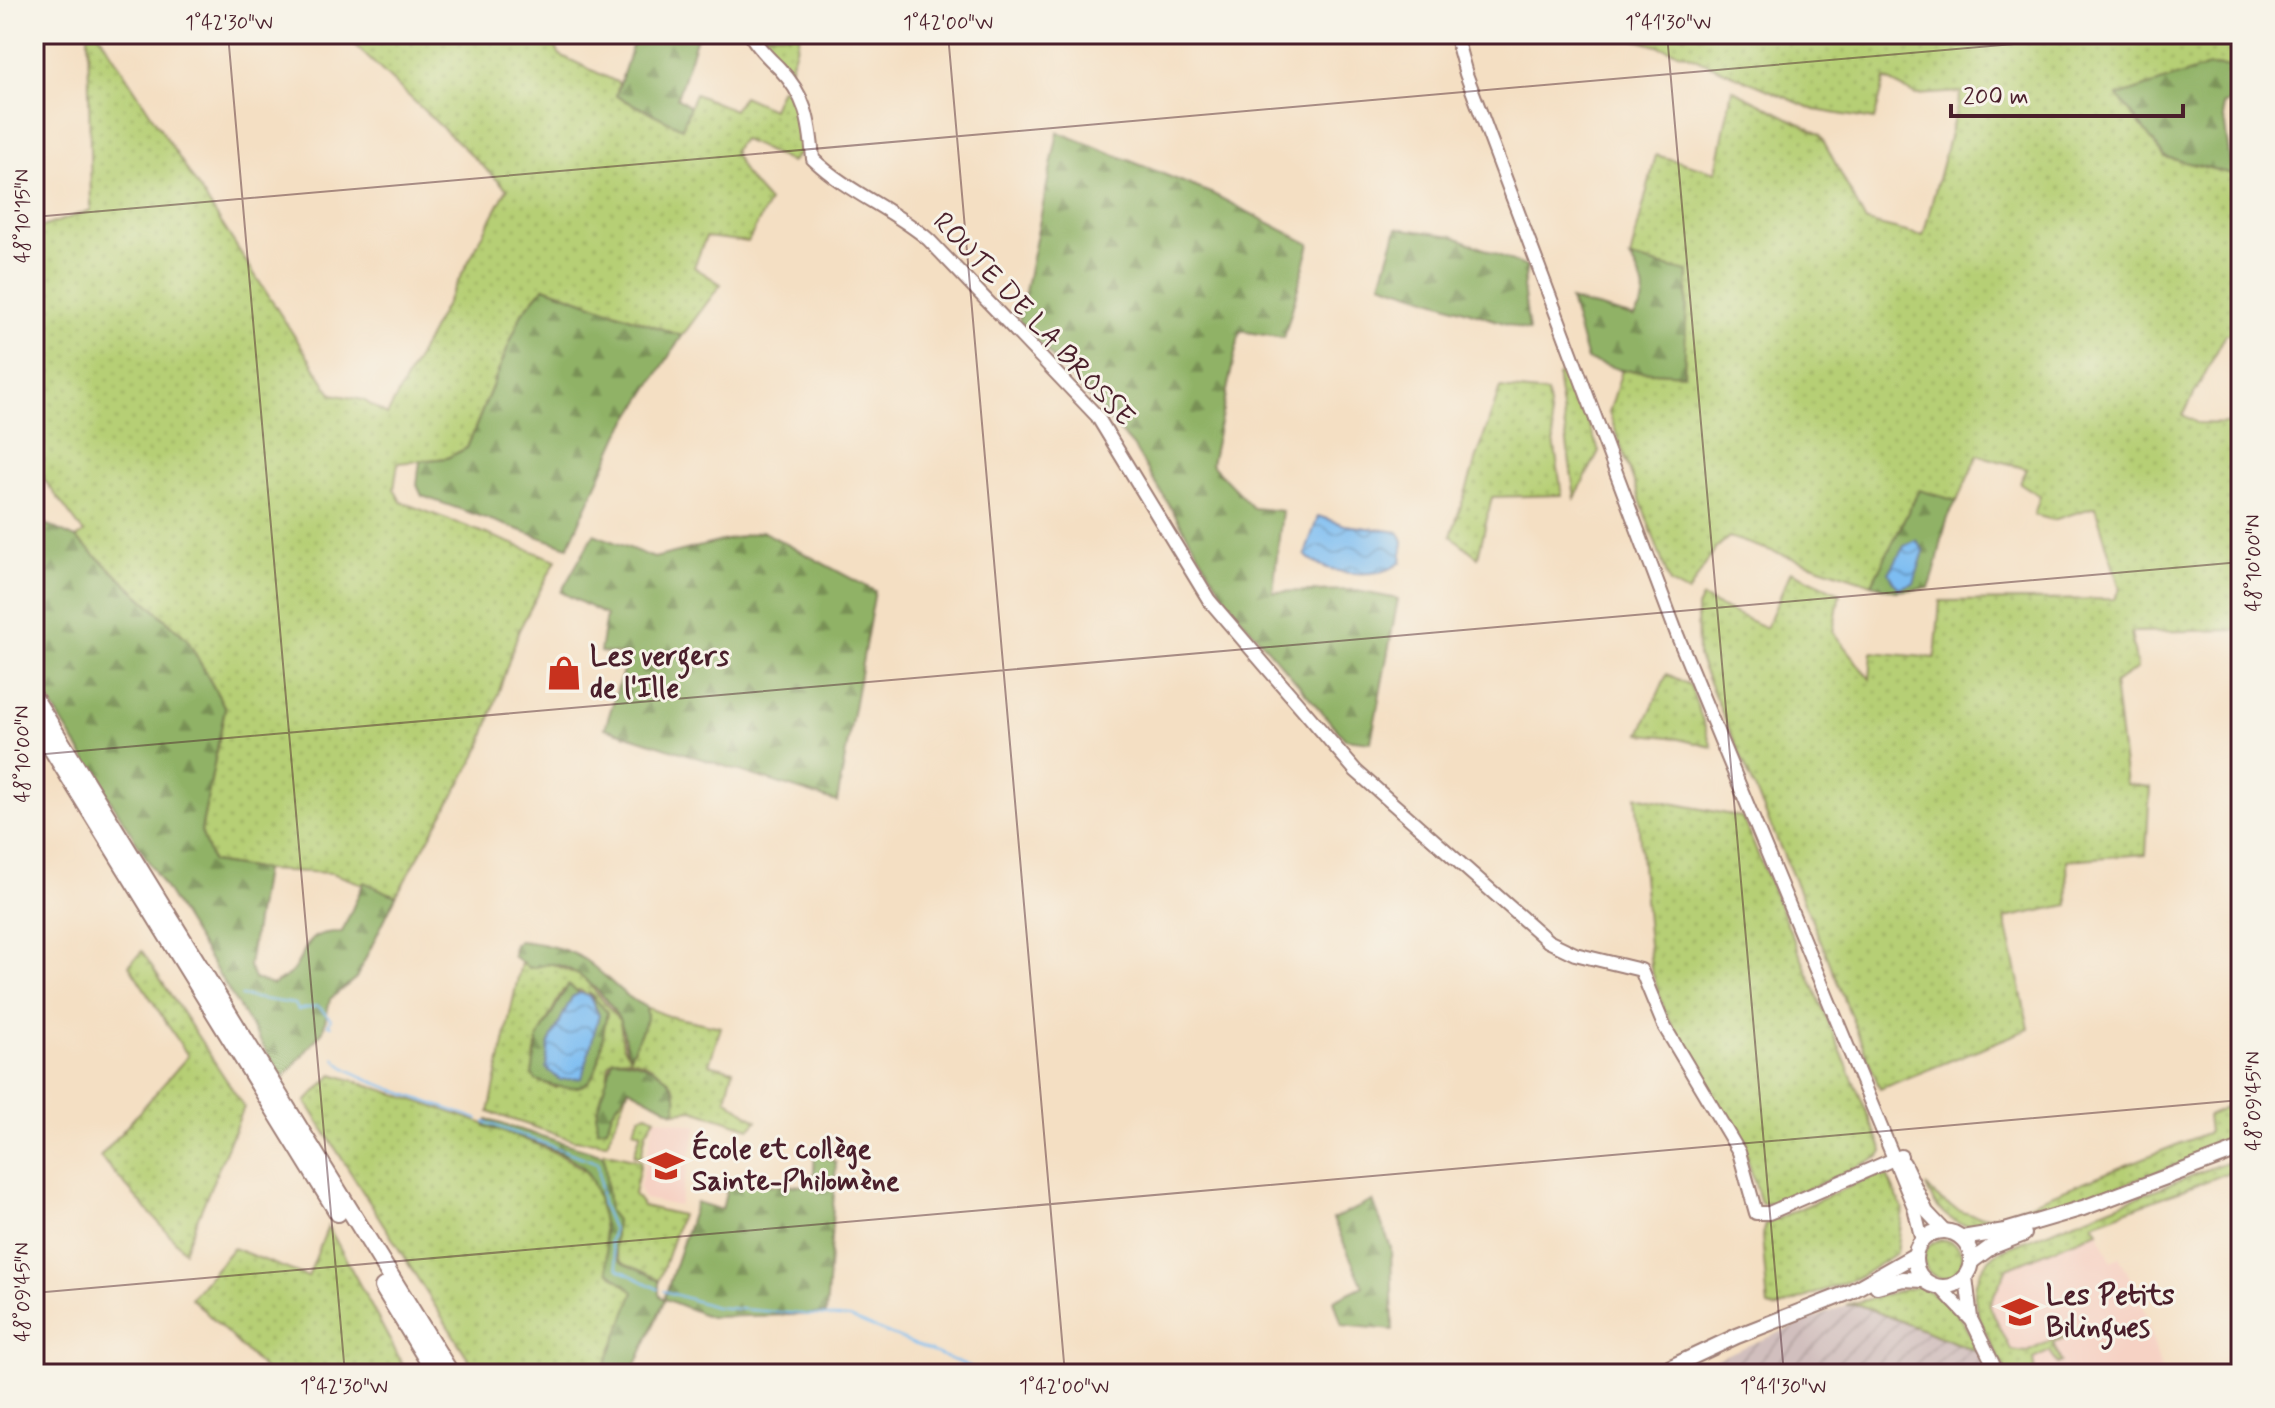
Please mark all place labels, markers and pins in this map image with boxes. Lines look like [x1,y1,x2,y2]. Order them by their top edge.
place label: Les vergers de l'Ille [590,639,730,708]
shop icon: Les vergers de l'Ille [545,654,583,692]
place label: École et collège Sainte-Philomène [692,1130,900,1201]
school or university icon: École et collège Sainte-Philomène [647,1147,685,1185]
place label: Les Petits Bilingues [2046,1278,2175,1350]
school or university icon: Les Petits Bilingues [2001,1293,2039,1331]

